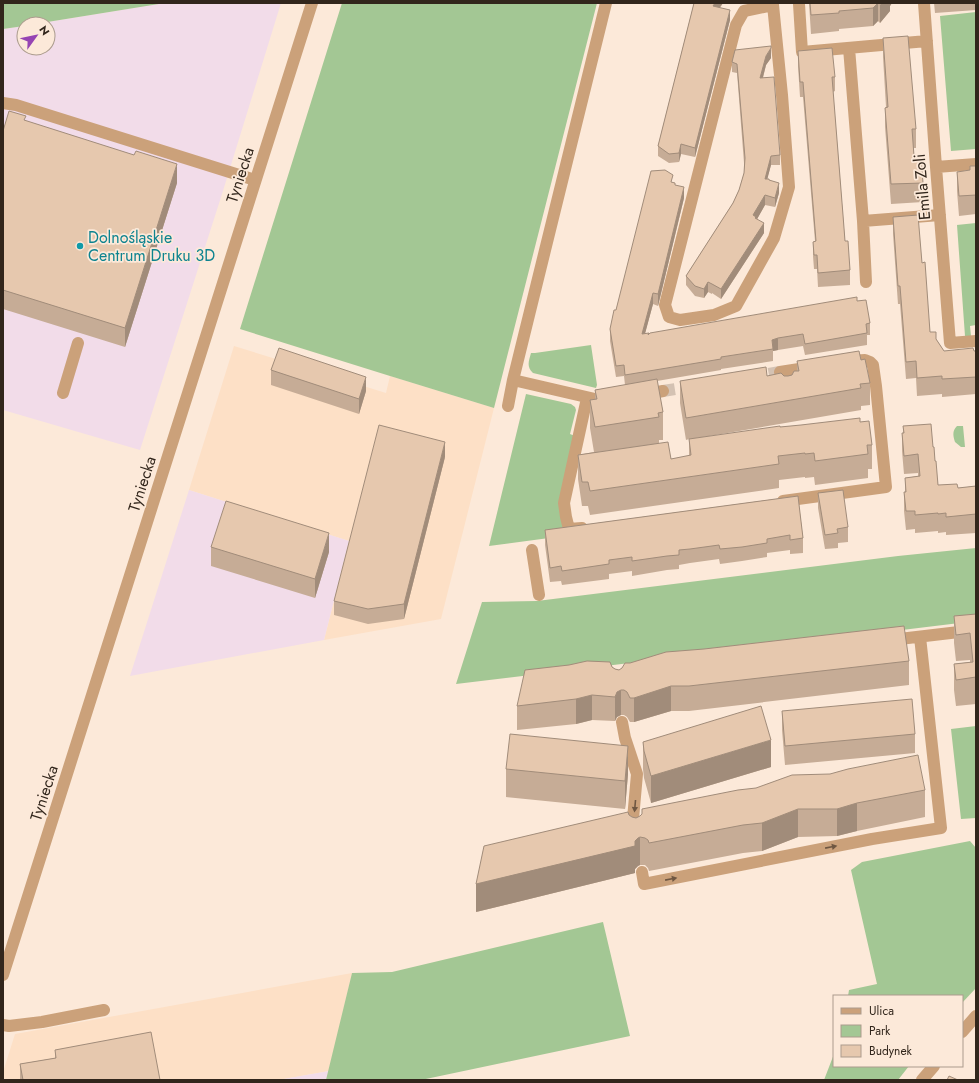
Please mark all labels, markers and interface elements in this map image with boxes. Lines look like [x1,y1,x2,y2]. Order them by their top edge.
north arrow [16,16,56,56]
text: N [35,23,53,39]
street label: Tyniecka [220,144,260,206]
street label: Emila Zoli [908,153,936,221]
place label: Dolnośląskie Centrum Druku 3D [88,226,215,267]
marker: Dolnośląskie Centrum Druku 3D [75,241,85,251]
street label: Tyniecka [122,453,162,515]
street label: Tyniecka [24,762,64,824]
one-way arrow [631,800,638,812]
one-way arrow [825,844,838,850]
one-way arrow [664,875,677,881]
legend [833,995,963,1067]
text: Ulica [869,1002,894,1020]
text: Park [869,1022,891,1040]
text: Budynek [869,1042,913,1060]

